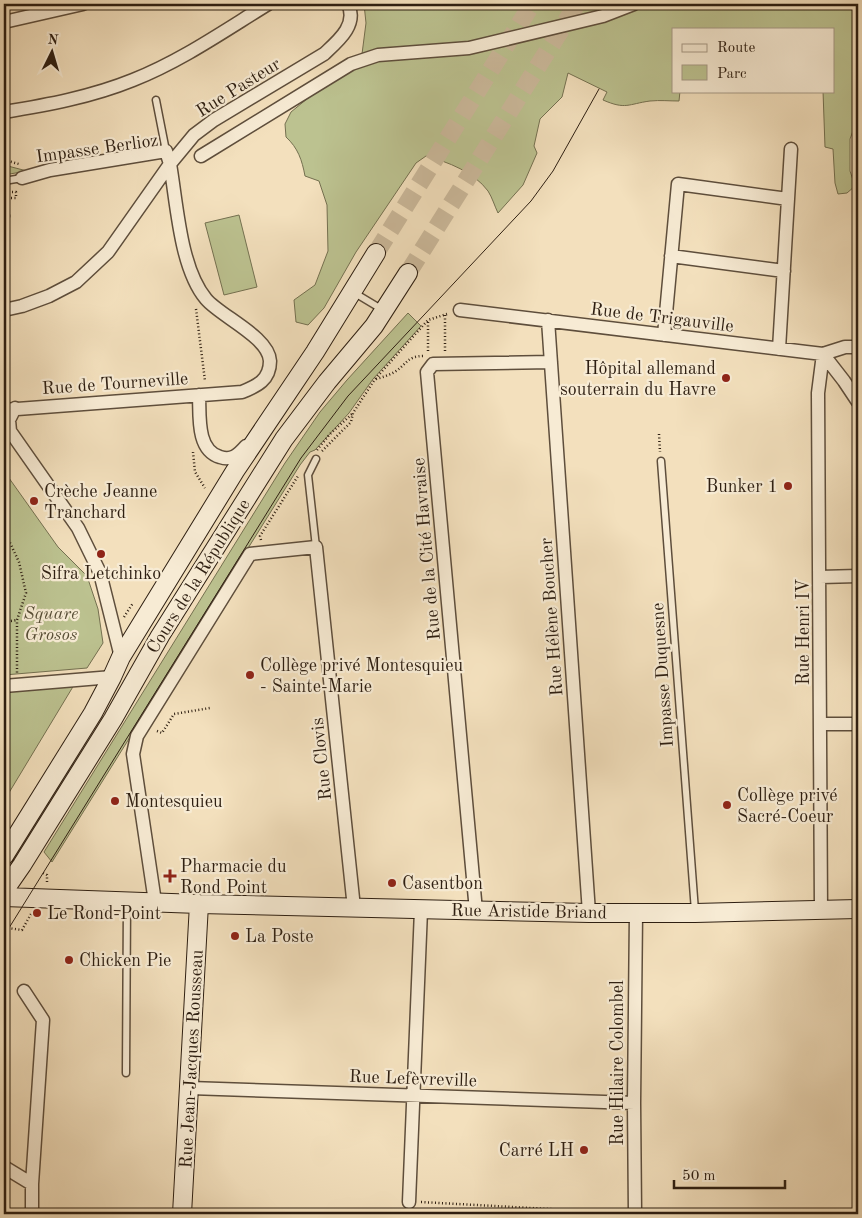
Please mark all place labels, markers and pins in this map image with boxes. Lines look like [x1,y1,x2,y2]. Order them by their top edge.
place label: Hôpital allemand souterrain du Havre [560,360,716,399]
marker: Hôpital allemand souterrain du Havre [720,372,732,384]
place label: Bunker 1 [706,478,778,496]
marker: Bunker 1 [782,480,794,492]
place label: Crèche Jeanne Tranchard [44,483,157,522]
marker: Crèche Jeanne Tranchard [28,495,40,507]
marker: Sifra Letchinko [95,548,107,560]
place label: Sifra Letchinko [41,565,161,583]
place label: Collège privé Montesquieu - Sainte-Marie [260,657,463,696]
marker: Collège privé Montesquieu - Sainte-Marie [244,669,256,681]
place label: Collège privé Sacré-Coeur [737,787,838,826]
place label: Montesquieu [125,793,223,811]
marker: Montesquieu [109,795,121,807]
marker: Collège privé Sacré-Coeur [721,799,733,811]
place label: Pharmacie du Rond Point [180,858,287,897]
marker: Pharmacie du Rond Point [164,870,176,882]
place label: Casentbon [402,875,483,893]
marker: Casentbon [386,877,398,889]
place label: Le Rond-Point [47,905,161,923]
marker: Le Rond-Point [31,907,43,919]
place label: La Poste [245,928,314,946]
marker: La Poste [229,930,241,942]
place label: Chicken Pie [79,952,171,970]
marker: Chicken Pie [63,954,75,966]
place label: Carré LH [499,1142,574,1160]
marker: Carré LH [578,1144,590,1156]

